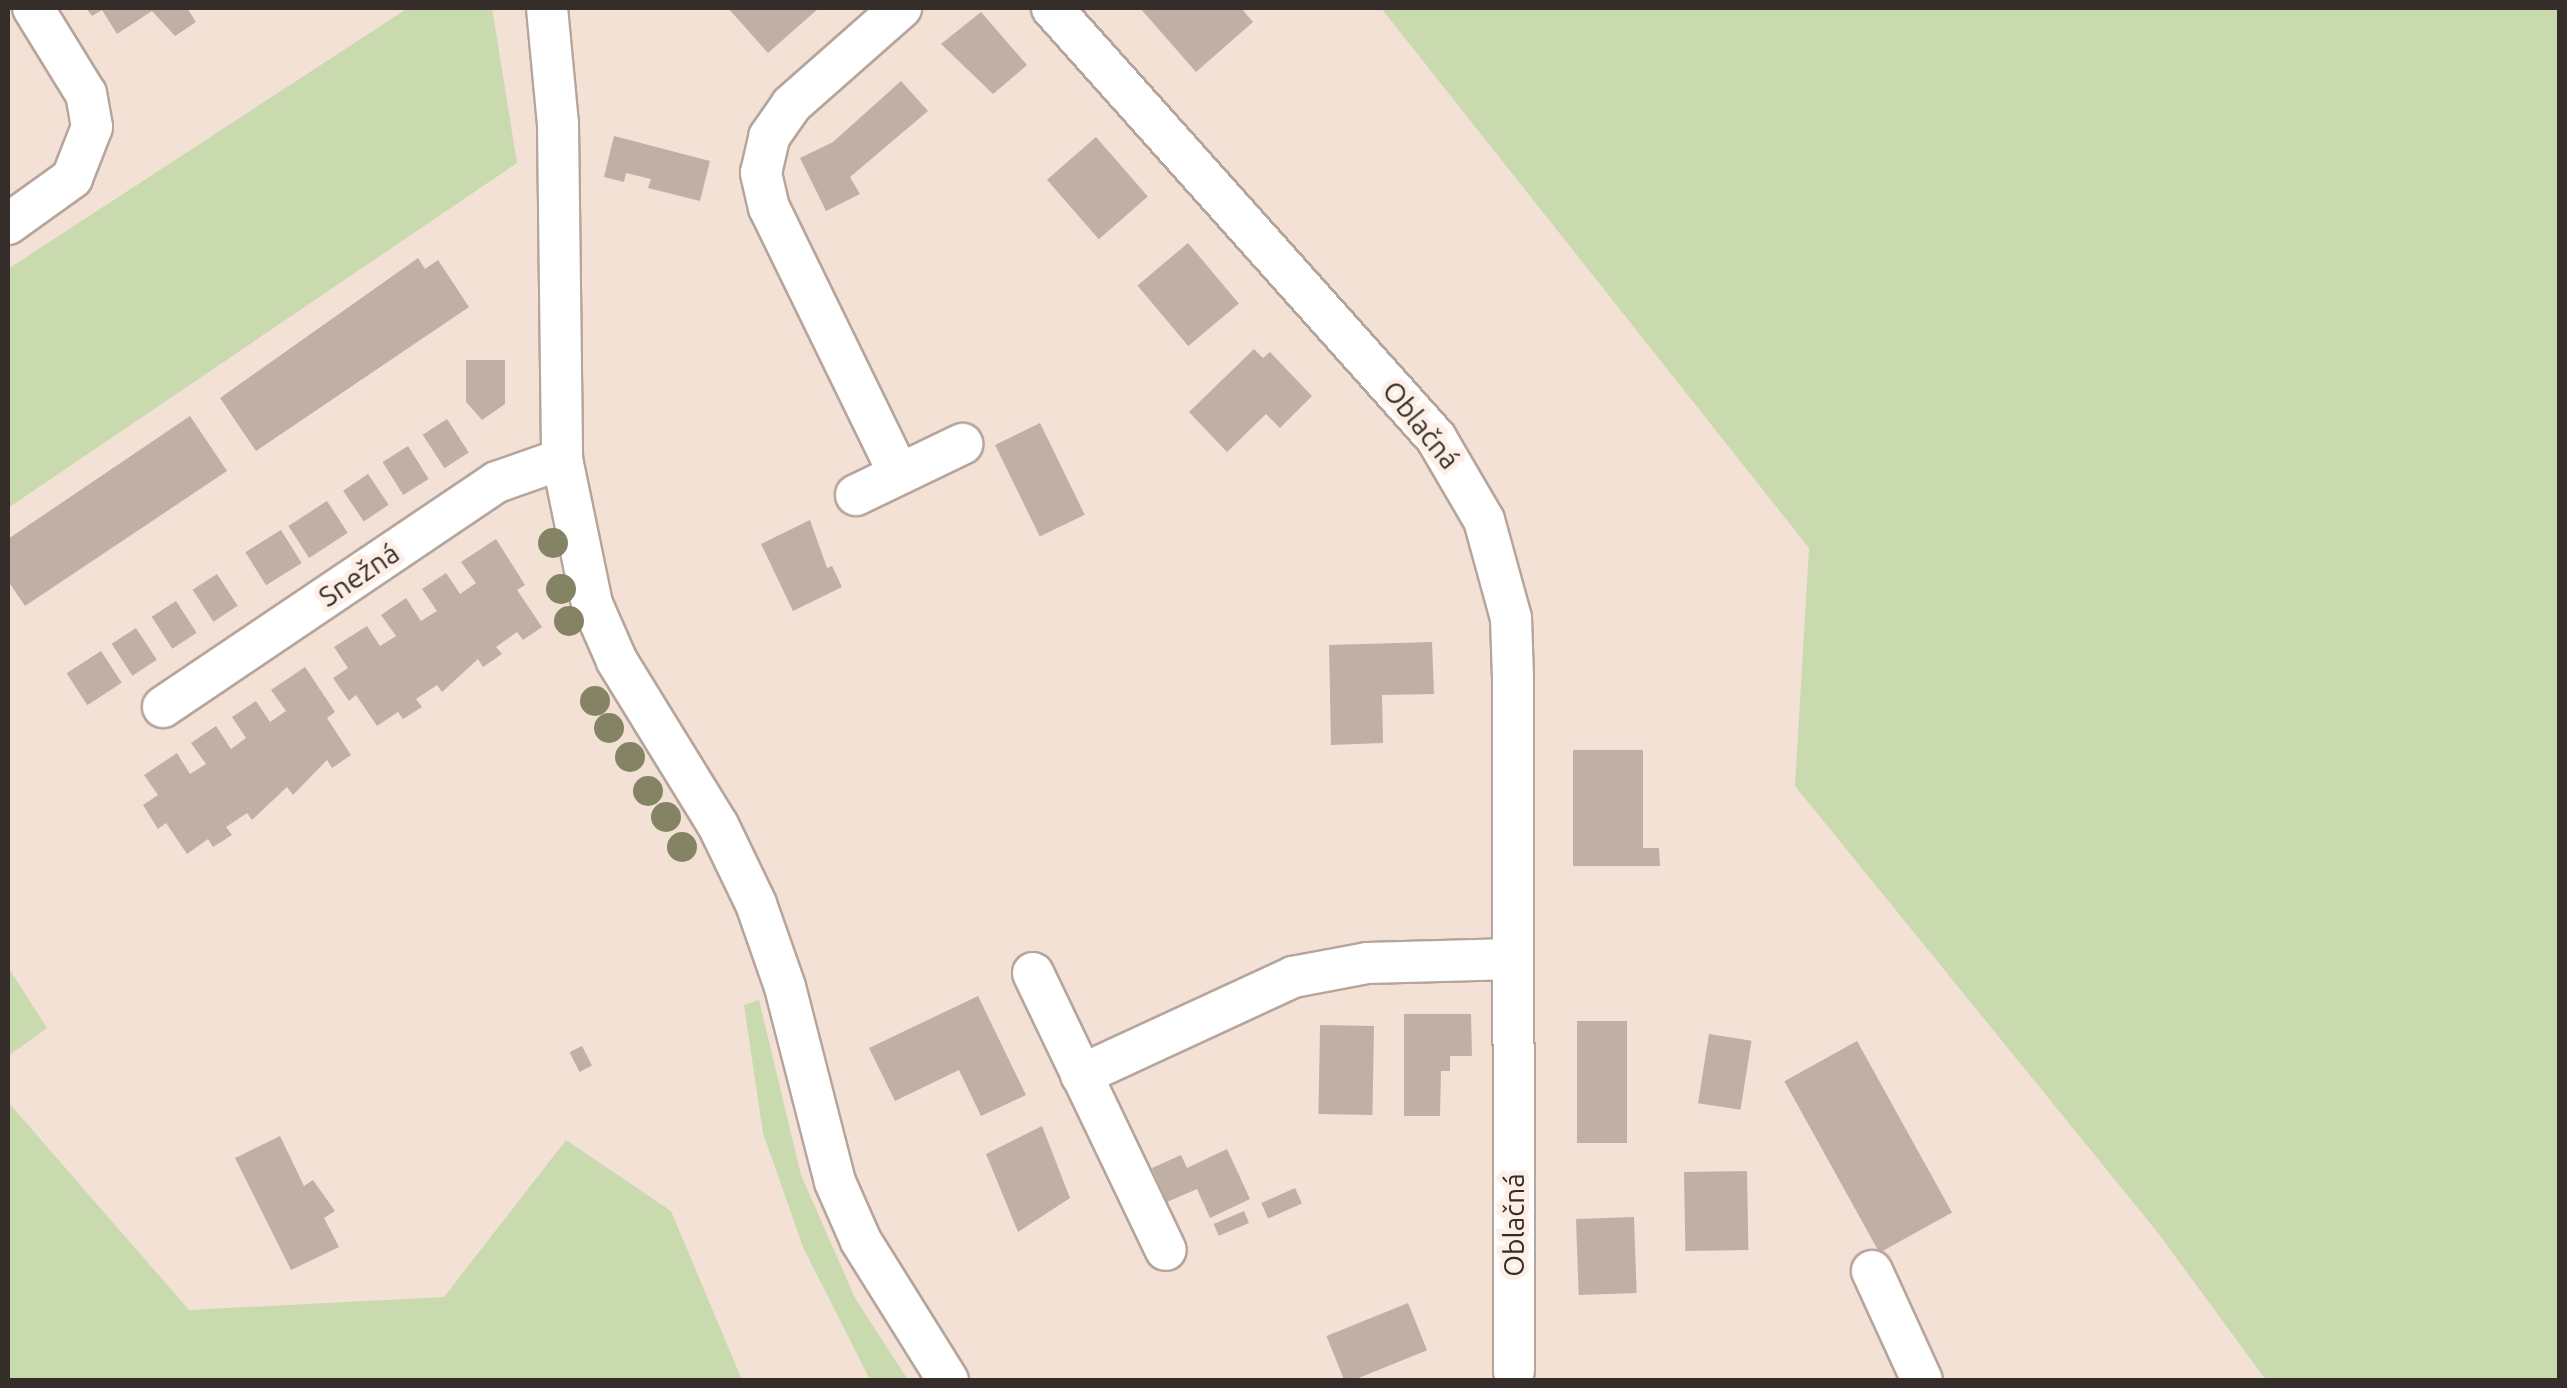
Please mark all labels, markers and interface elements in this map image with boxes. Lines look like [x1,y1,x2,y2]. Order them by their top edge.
street label: Oblačná [1375,374,1467,476]
street label: Snežná [313,536,405,614]
street label: Oblačná [1497,1173,1531,1277]

